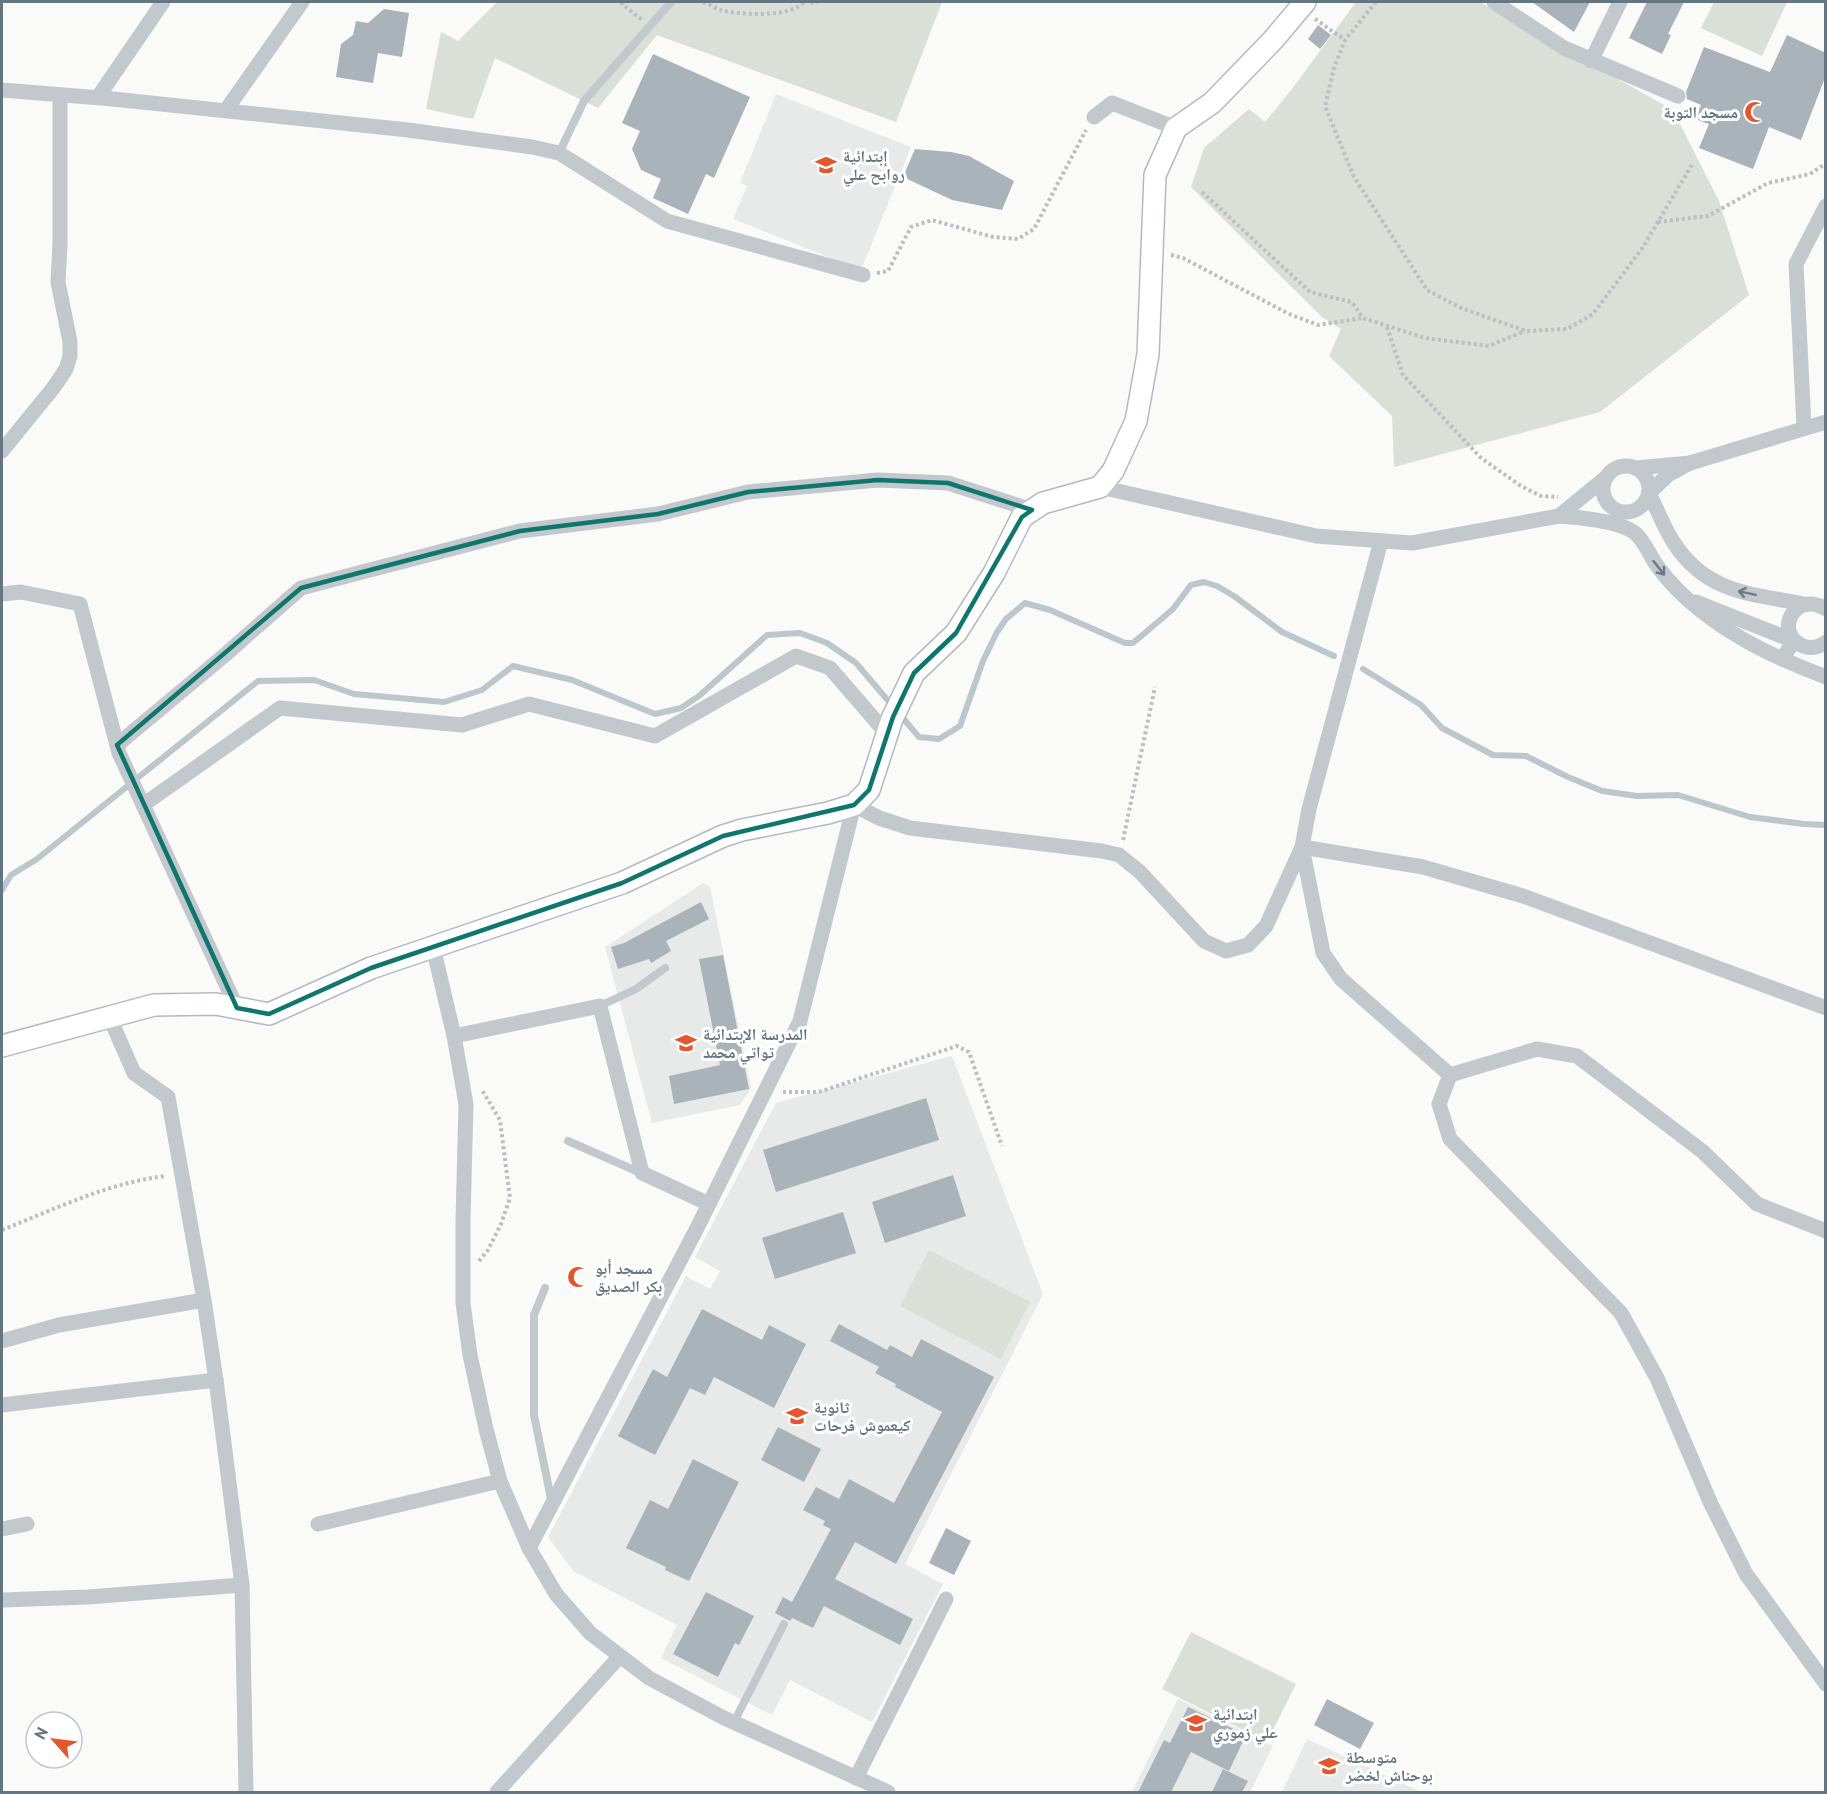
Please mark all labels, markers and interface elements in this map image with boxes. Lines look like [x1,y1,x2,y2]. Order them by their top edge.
mosque icon: مسجد التوبة [1743,100,1767,124]
place label: مسجد التوبة [1664,102,1738,122]
place label: إبتدائية روابح علي [843,146,905,187]
school or university icon: إبتدائية روابح علي [814,153,838,177]
one-way arrow [1653,560,1666,576]
one-way arrow [1737,587,1757,598]
place label: المدرسة الإبتدائية تواتي محمد [703,1024,807,1065]
school or university icon: المدرسة الإبتدائية تواتي محمد [674,1031,698,1055]
place label: مسجد أبو بكر الصديق [595,1258,662,1296]
mosque icon: مسجد أبو بكر الصديق [566,1265,590,1289]
place label: ثانوية كيعموش فرحات [814,1397,911,1435]
school or university icon: ثانوية كيعموش فرحات [785,1404,809,1428]
place label: ابتدائية علي زموري [1213,1704,1278,1745]
north arrow [24,1710,84,1770]
school or university icon: ابتدائية علي زموري [1184,1711,1208,1735]
text: N [29,1724,52,1742]
place label: متوسطة بوحناش لخضر [1345,1747,1433,1785]
school or university icon: متوسطة بوحناش لخضر [1317,1754,1341,1778]

